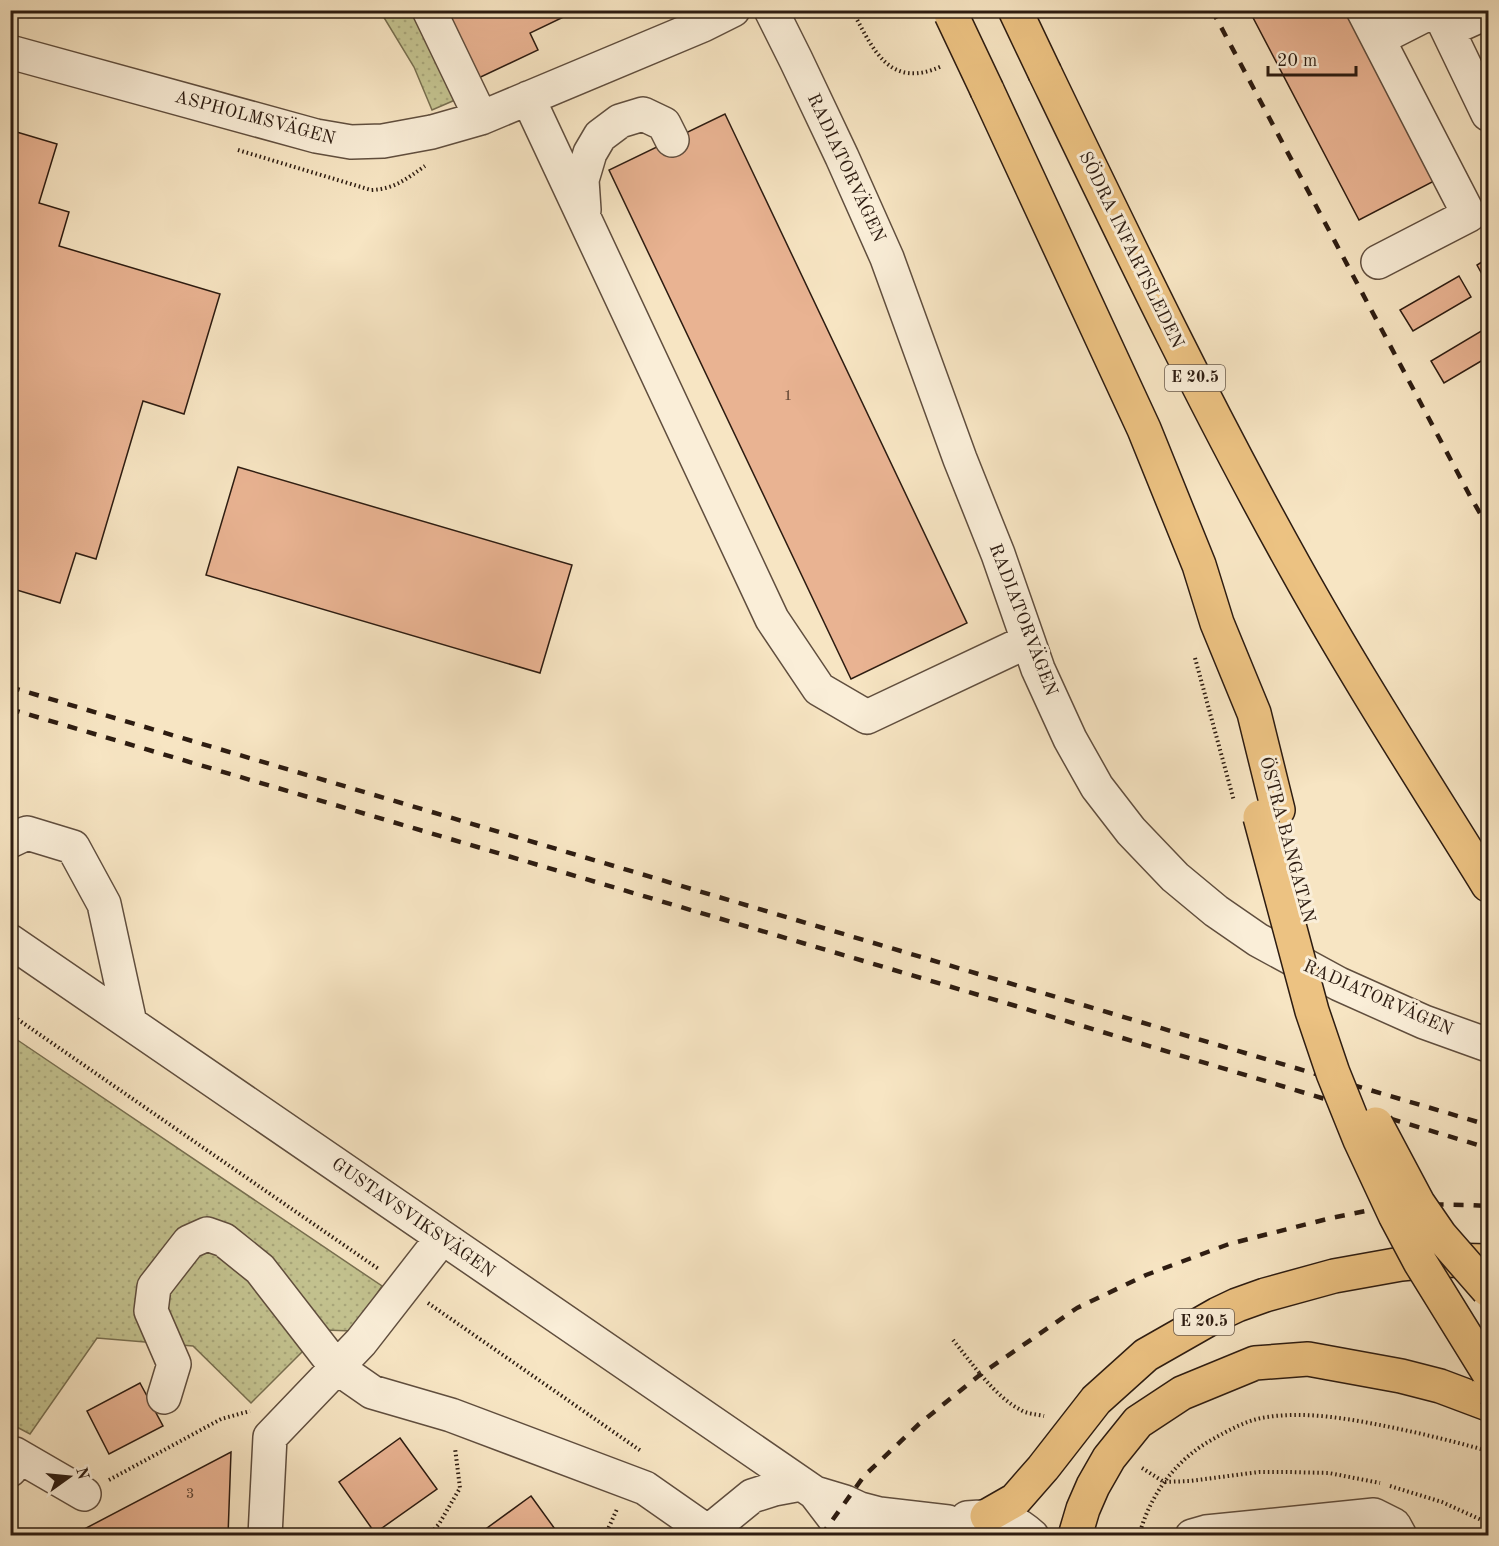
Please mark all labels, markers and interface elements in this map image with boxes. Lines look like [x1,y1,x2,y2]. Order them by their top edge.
scale bar [1268,39,1356,77]
text: 20 m [1277,52,1317,70]
street label: ASPHOLMSVÄGEN [173,85,338,148]
street label: RADIATORVÄGEN [804,90,891,245]
street label: SÖDRA INFARTSLEDEN [1075,147,1190,351]
road number: E 20.5 [1165,365,1225,391]
house number: 1 [784,389,792,404]
street label: RADIATORVÄGEN [986,540,1063,699]
street label: ÖSTRA BANGATAN [1256,754,1322,925]
street label: RADIATORVÄGEN [1300,954,1457,1039]
street label: GUSTAVSVIKSVÄGEN [328,1152,500,1281]
road number: E 20.5 [1174,1309,1234,1335]
north arrow [39,1447,99,1507]
text: N [72,1466,91,1482]
house number: 3 [186,1487,194,1502]

